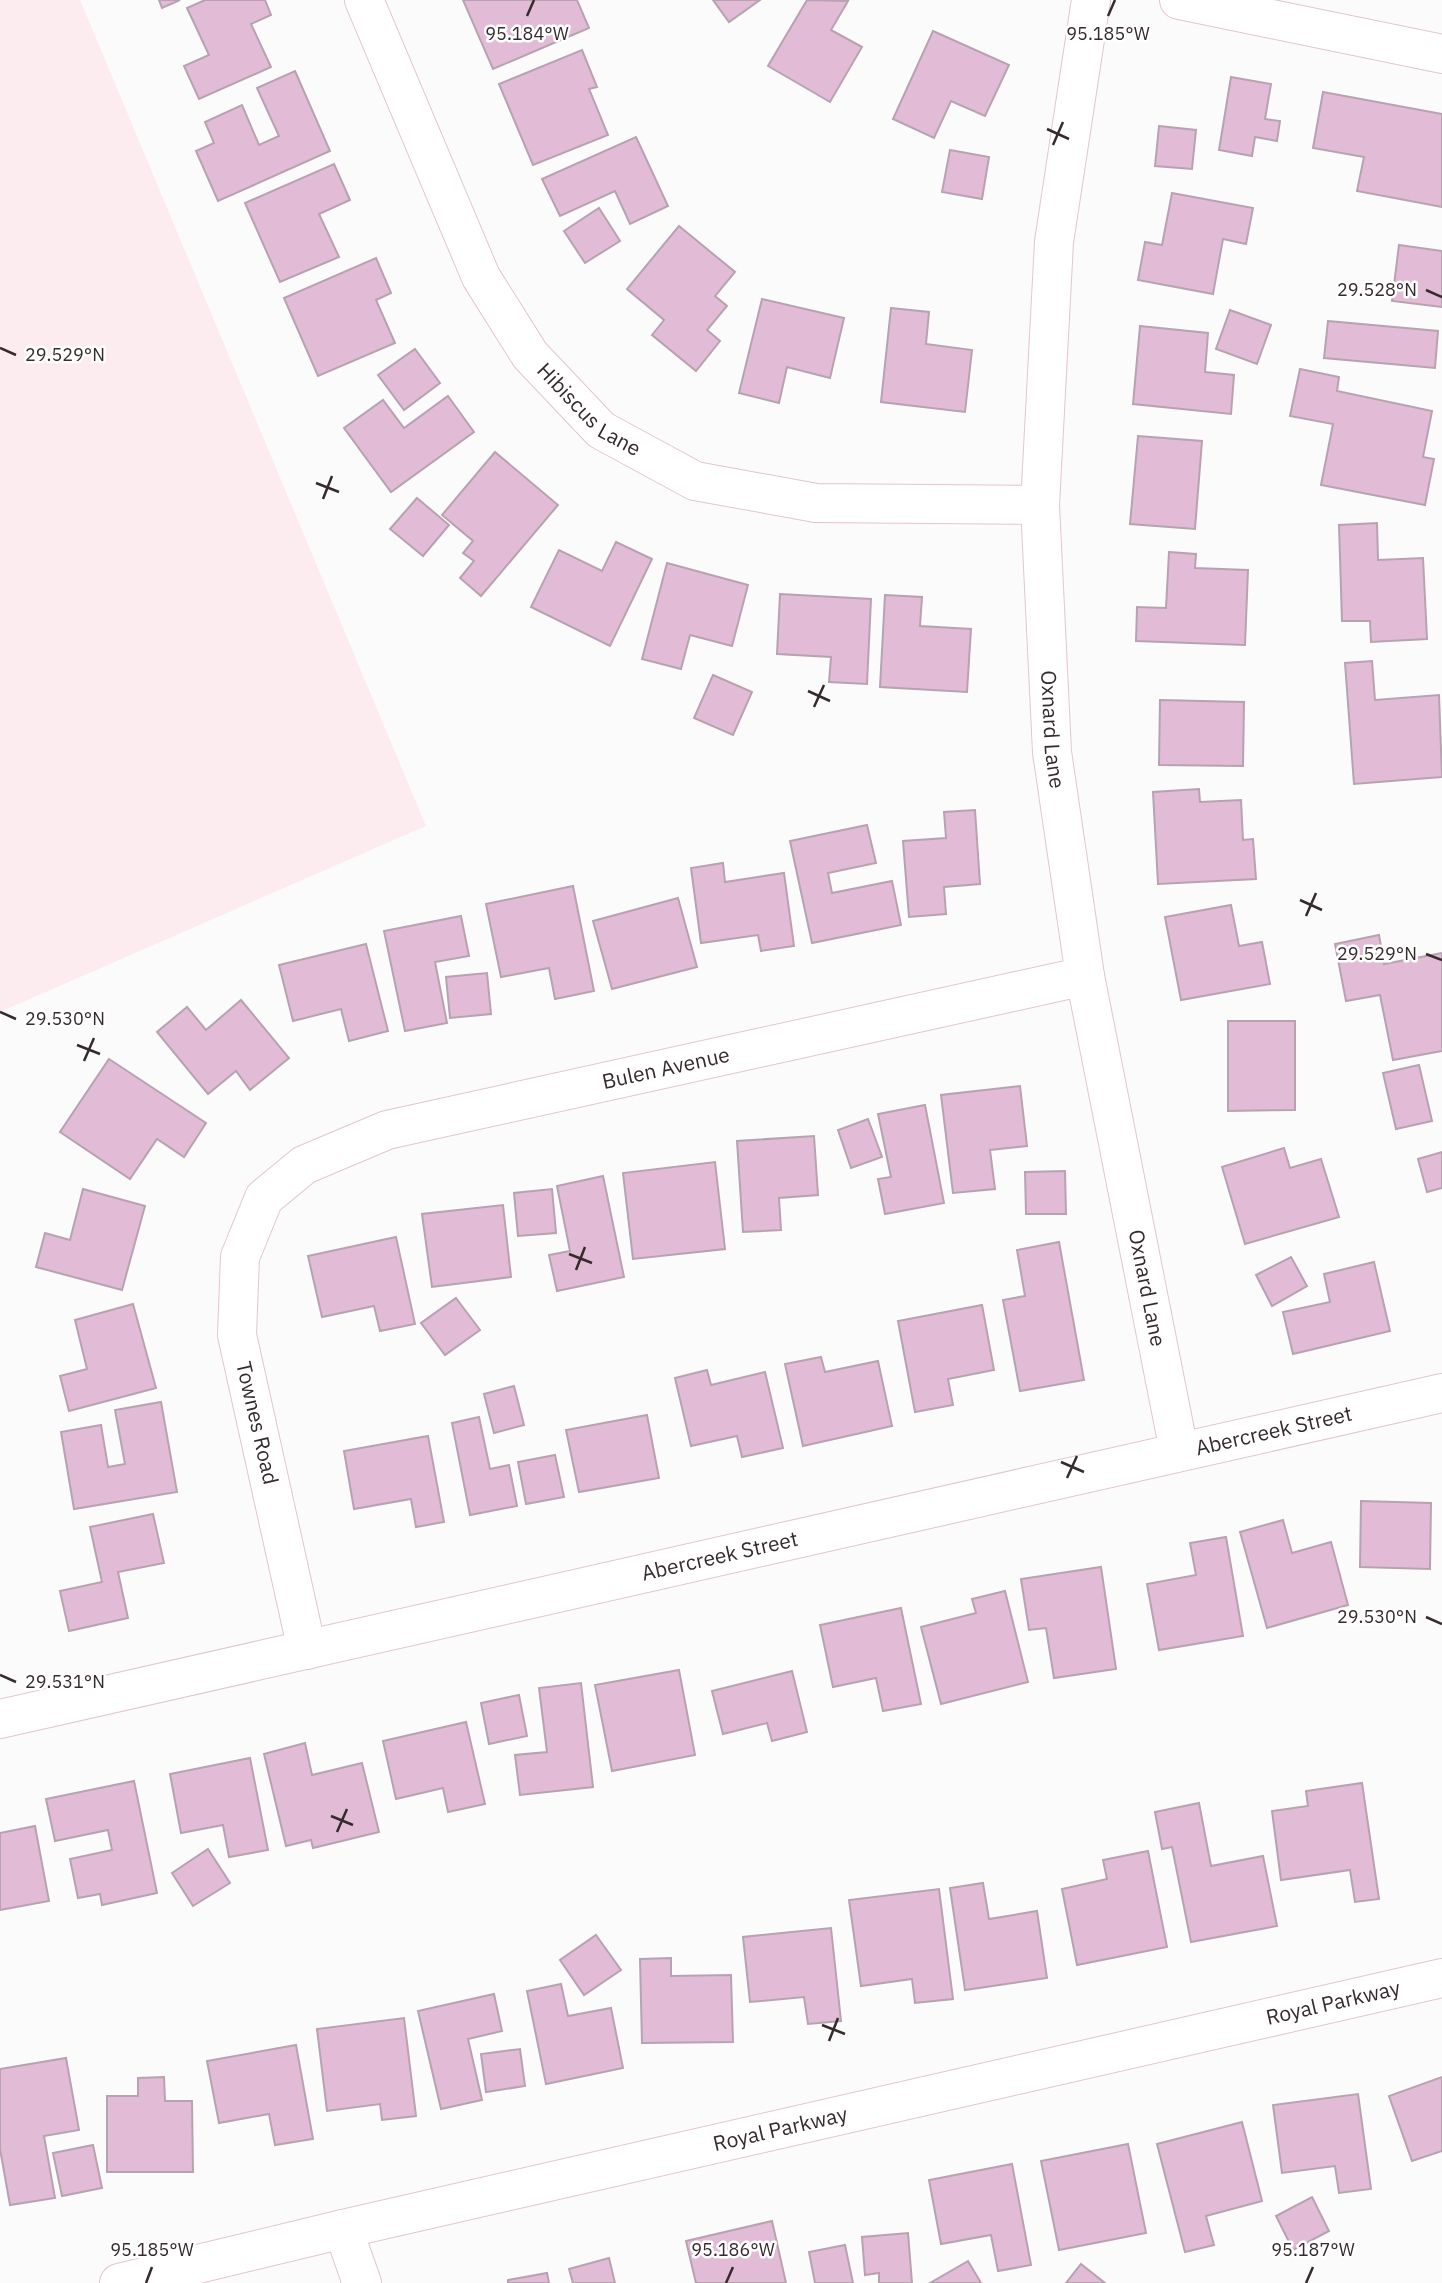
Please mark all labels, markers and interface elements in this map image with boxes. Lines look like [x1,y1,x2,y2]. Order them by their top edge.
text: 95.184°W [485,22,569,45]
text: 95.185°W [1066,22,1150,45]
text: 29.528°N [1337,278,1417,301]
text: 29.529°N [25,343,105,366]
street label: Hibiscus Lane [531,356,646,462]
street label: Oxnard Lane [1035,670,1072,790]
text: 29.529°N [1337,942,1417,965]
text: 29.530°N [25,1007,105,1030]
street label: Bulen Avenue [599,1040,732,1095]
street label: Oxnard Lane [1122,1227,1173,1349]
street label: Townes Road [230,1359,286,1487]
street label: Abercreek Street [1193,1399,1355,1461]
street label: Abercreek Street [639,1524,801,1587]
text: 29.530°N [1337,1605,1417,1628]
text: 29.531°N [25,1670,105,1693]
street label: Royal Parkway [1263,1973,1403,2031]
street label: Royal Parkway [710,2099,850,2157]
text: 95.185°W [110,2238,194,2261]
text: 95.186°W [691,2238,775,2261]
text: 95.187°W [1271,2238,1355,2261]

